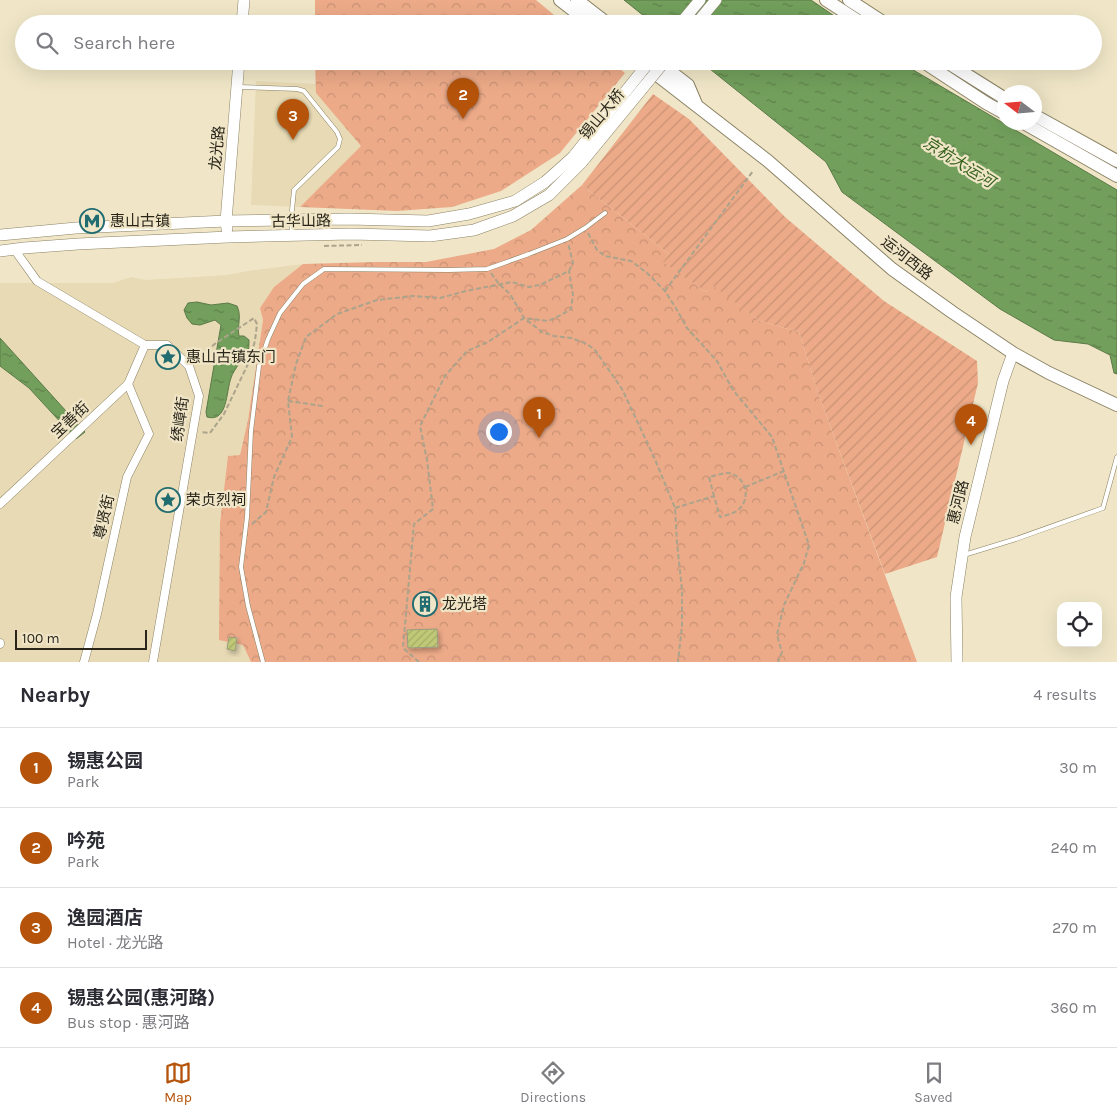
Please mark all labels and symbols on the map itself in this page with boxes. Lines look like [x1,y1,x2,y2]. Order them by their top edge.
pin: 2 [447,78,479,119]
street label: 锡山大桥 [576,85,628,143]
north arrow [997,85,1042,130]
pin: 3 [277,99,309,140]
street label: 龙光路 [206,125,228,171]
water label: 京杭大运河 [920,133,1000,193]
metro station icon: 惠山古镇 [79,208,105,234]
street label: 古华山路 [271,211,331,231]
place label: 惠山古镇 [110,212,170,230]
street label: 运河西路 [878,232,936,284]
place icon: 惠山古镇东门 [155,344,181,370]
place label: 惠山古镇东门 [186,348,276,366]
street label: 绣嶂街 [168,395,192,443]
pin: 1 [523,397,555,438]
street label: 宝善街 [47,398,93,442]
pin: 4 [955,404,987,445]
your location [486,419,512,445]
street label: 惠河路 [944,478,972,526]
place icon: 荣贞烈祠 [155,487,181,513]
place label: 荣贞烈祠 [186,491,246,509]
street label: 尊贤街 [90,493,118,541]
building icon: 龙光塔 [412,591,438,617]
place label: 龙光塔 [442,595,487,613]
scale bar [15,627,148,650]

